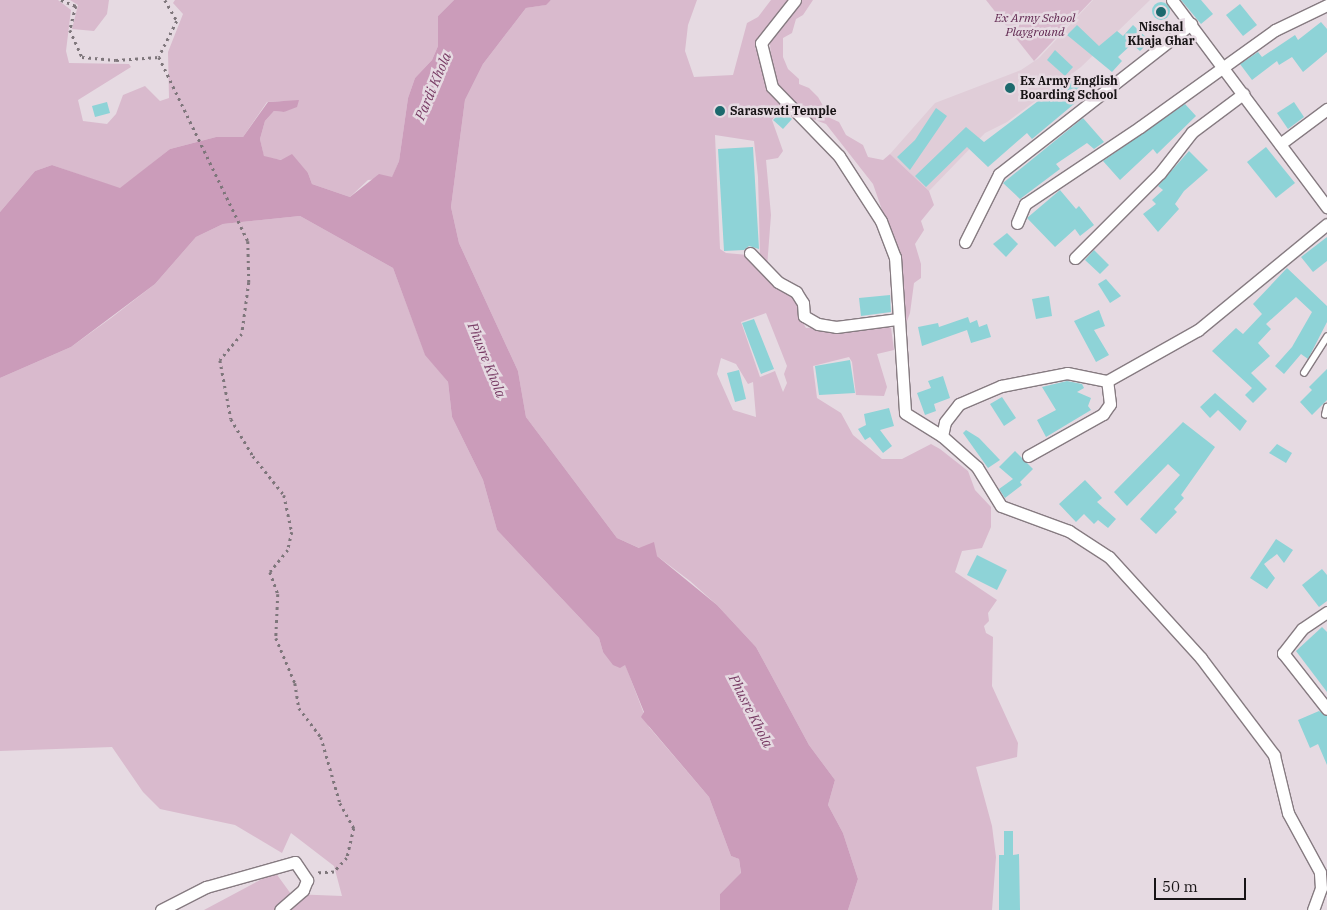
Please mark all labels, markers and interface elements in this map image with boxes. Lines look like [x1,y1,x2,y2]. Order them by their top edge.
marker: Nischal Khaja Ghar [1155,6,1167,18]
park label: Ex Army School Playground [995,11,1075,39]
place label: Nischal Khaja Ghar [1127,20,1195,48]
water label: Pardi Khola [411,50,455,122]
place label: Ex Army English Boarding School [1020,74,1118,102]
marker: Ex Army English Boarding School [1004,82,1016,94]
place label: Saraswati Temple [730,104,836,118]
marker: Saraswati Temple [714,105,726,117]
water label: Phusre Khola [464,320,510,400]
water label: Phusre Khola [725,672,777,750]
scale bar [1157,868,1250,900]
text: 50 m [1162,877,1198,896]

